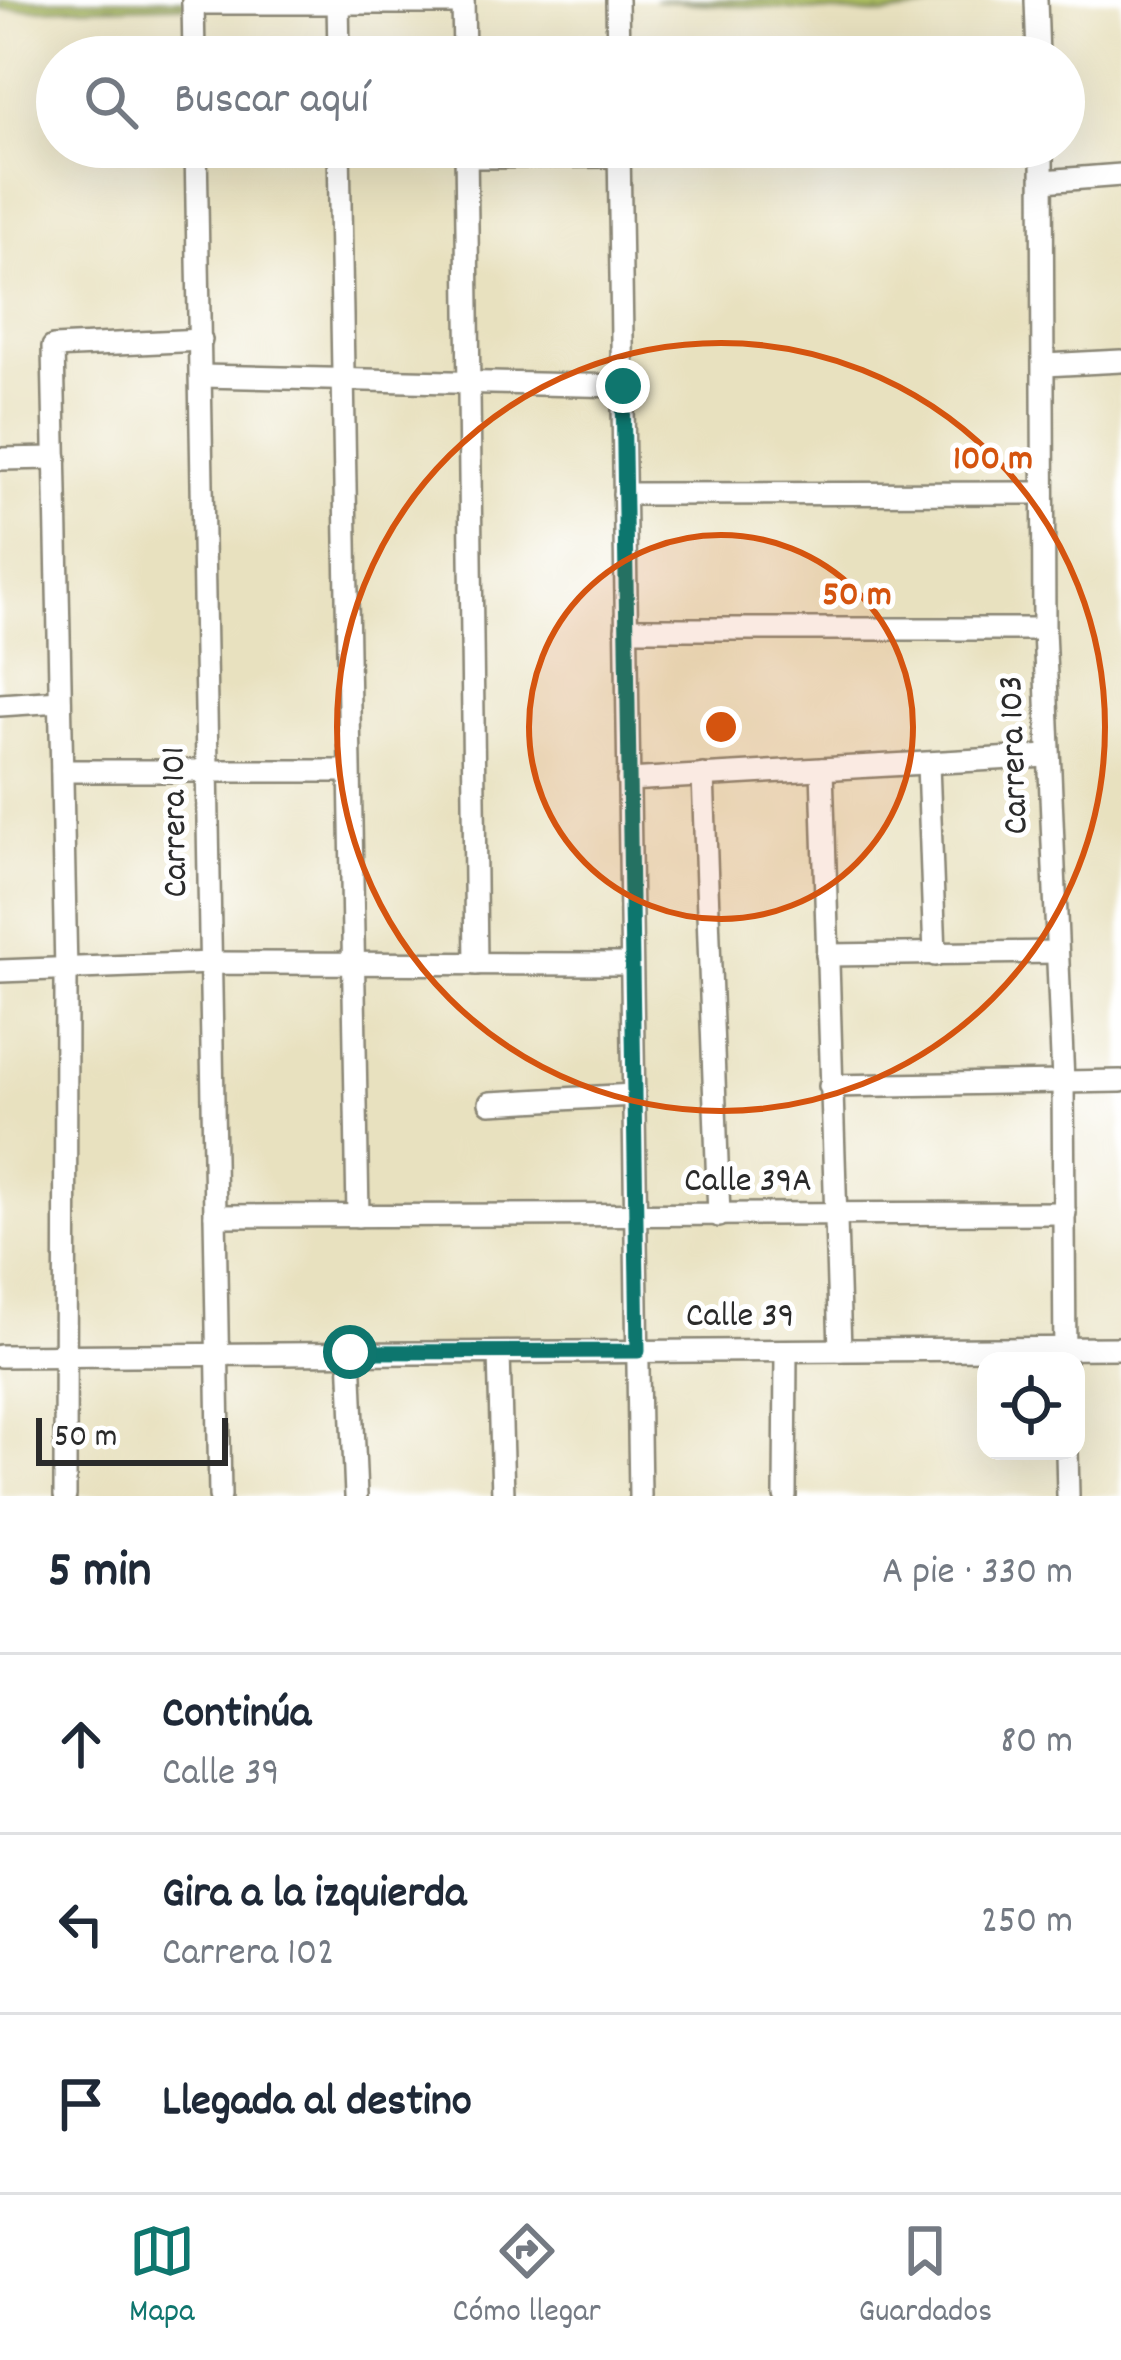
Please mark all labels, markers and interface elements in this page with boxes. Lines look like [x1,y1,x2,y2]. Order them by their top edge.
search box [36,36,1085,168]
icon: search [78,69,144,135]
text: Buscar aquí [174,70,369,134]
route end [596,359,650,413]
text: 100 m [953,435,1033,487]
text: 50 m [822,571,892,623]
street label: Carrera 103 [987,675,1045,835]
centre of rings [700,706,742,748]
street label: Carrera 101 [150,746,204,898]
street label: Calle 39A [684,1157,812,1209]
street label: Calle 39 [686,1292,794,1344]
route start [323,1325,377,1379]
map controls [977,1352,1085,1460]
button: locate [977,1352,1085,1460]
scale bar [36,1412,228,1465]
text: 50 m [54,1415,118,1462]
text: 5 min [48,1538,151,1610]
text: A pie · 330 m [882,1547,1073,1602]
text: Continúa [162,1684,311,1748]
icon: ahead [48,1711,114,1777]
text: 80 m [1000,1716,1073,1771]
text: Calle 39 [162,1748,279,1803]
text: Gira a la izquierda [162,1864,466,1928]
icon: left [48,1891,114,1957]
text: 250 m [981,1896,1073,1951]
text: Carrera 102 [162,1928,334,1983]
icon: arrive [48,2071,114,2137]
text: Llegada al destino [162,2072,472,2136]
tab: Mapa [129,2218,195,2337]
tab: Cómo llegar [453,2218,601,2337]
tab: Guardados [859,2218,992,2337]

